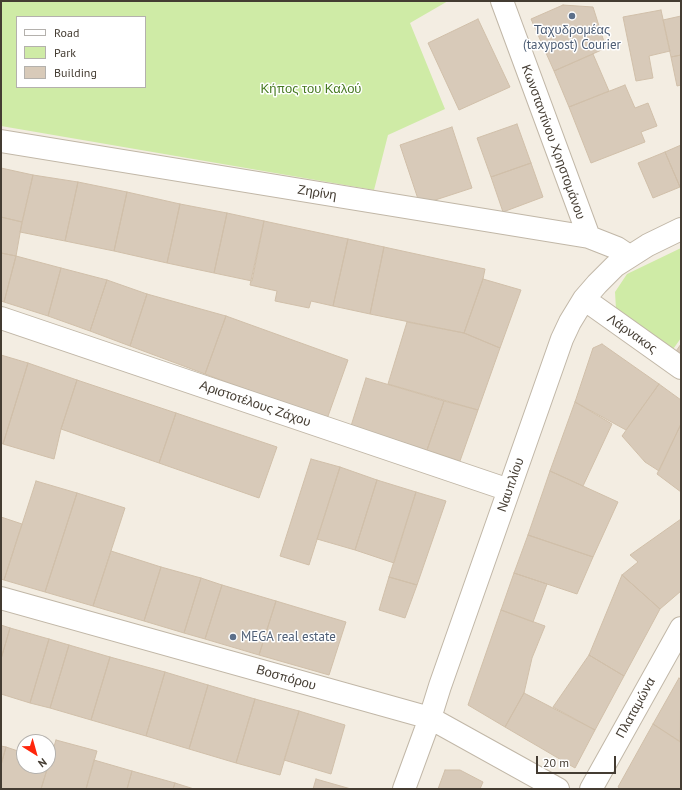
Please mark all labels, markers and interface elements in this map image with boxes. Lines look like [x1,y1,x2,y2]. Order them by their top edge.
marker: Ταχυδρομέας (taxypost) Courier [567,11,577,21]
legend [16,16,146,88]
place label: Ταχυδρομέας (taxypost) Courier [523,22,621,53]
text: Road [54,25,79,40]
text: Park [54,45,76,60]
street label: Κωνσταντίνου Χρηστομάνου [518,63,588,221]
text: Building [54,65,97,80]
park label: Κήπος του Καλού [261,81,361,97]
street label: Ζηρίνη [296,182,338,204]
street label: Λάρνακος [604,311,660,357]
street label: Αριστοτέλους Ζάχου [197,378,313,430]
street label: Ναυπλίου [494,456,528,514]
place label: MEGA real estate [241,629,336,645]
marker: MEGA real estate [228,632,238,642]
street label: Βοσπόρου [254,662,318,694]
street label: Πλαταμώνα [613,675,659,741]
north arrow [16,734,56,774]
scale bar [538,748,618,774]
text: N [36,755,50,771]
text: 20 m [543,755,569,770]

